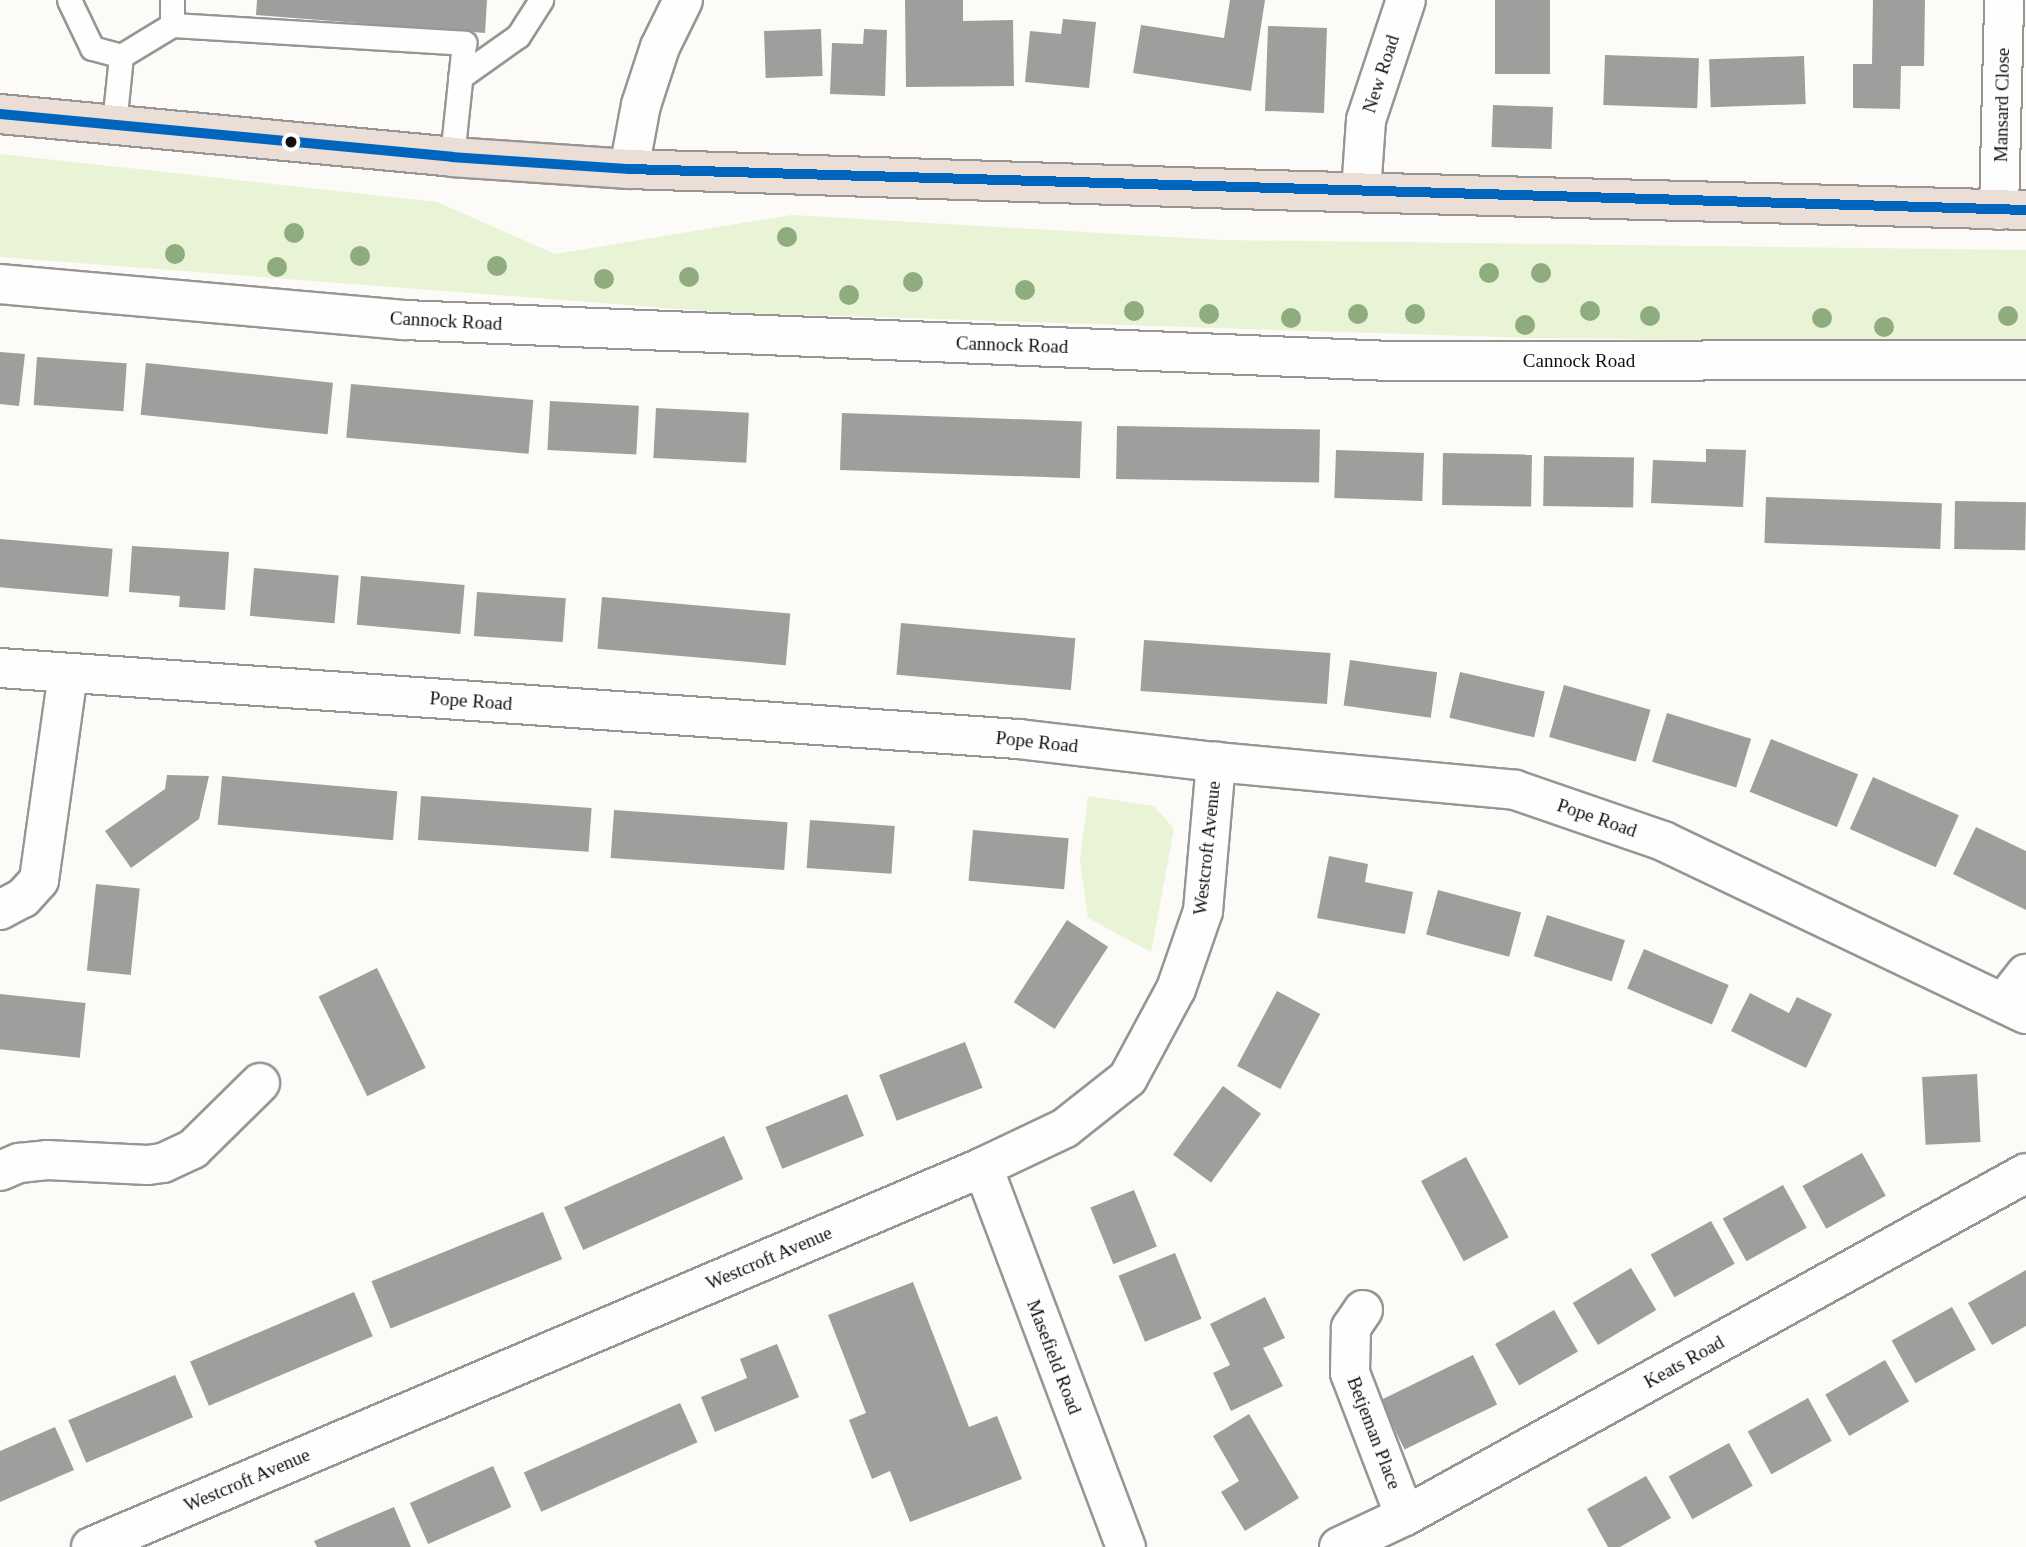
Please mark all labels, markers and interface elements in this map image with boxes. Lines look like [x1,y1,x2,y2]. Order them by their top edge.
street label: New Road [1358,32,1404,116]
street label: Mansard Close [1990,48,2014,162]
unlabelled marker [284,135,298,149]
street label: Cannock Road [389,307,503,335]
street label: Cannock Road [955,332,1069,358]
street label: Cannock Road [1523,350,1635,372]
street label: Pope Road [429,687,513,715]
street label: Pope Road [995,726,1079,758]
street label: Westcroft Avenue [1189,779,1225,917]
street label: Pope Road [1554,794,1640,842]
street label: Westcroft Avenue [702,1221,836,1295]
street label: Masefield Road [1022,1297,1086,1417]
street label: Keats Road [1640,1331,1728,1393]
street label: Betjeman Place [1342,1374,1406,1492]
street label: Westcroft Avenue [180,1443,314,1517]

